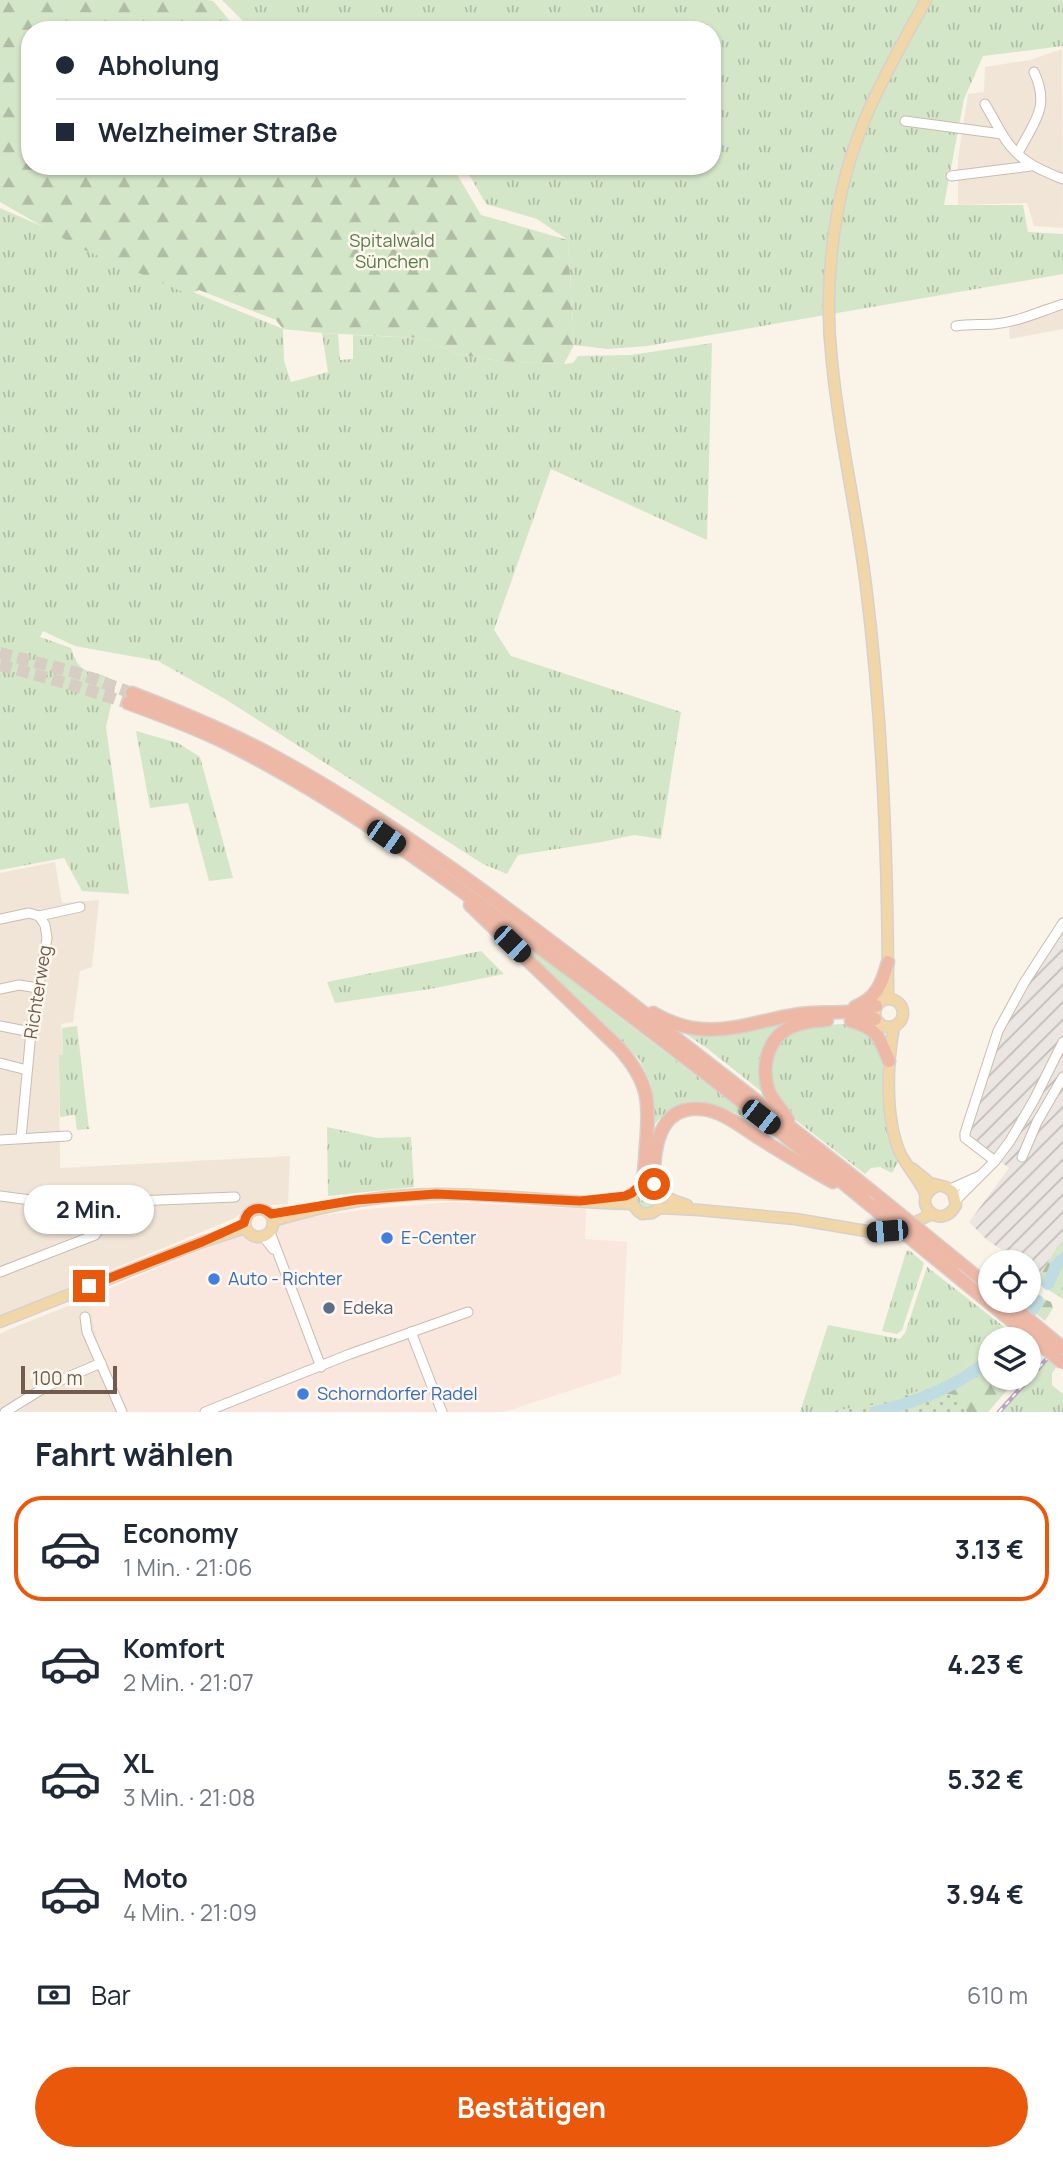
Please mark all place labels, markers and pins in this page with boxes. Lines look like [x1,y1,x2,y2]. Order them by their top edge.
place label: E-Center [401,1225,477,1249]
marker: E-Center [379,1230,395,1246]
place label: Auto - Richter [228,1266,343,1290]
marker: Auto - Richter [206,1271,222,1287]
place label: Edeka [343,1295,393,1319]
marker: Edeka [321,1300,337,1316]
place label: Schorndorfer Radel [317,1381,478,1405]
marker: Schorndorfer Radel [295,1386,311,1402]

